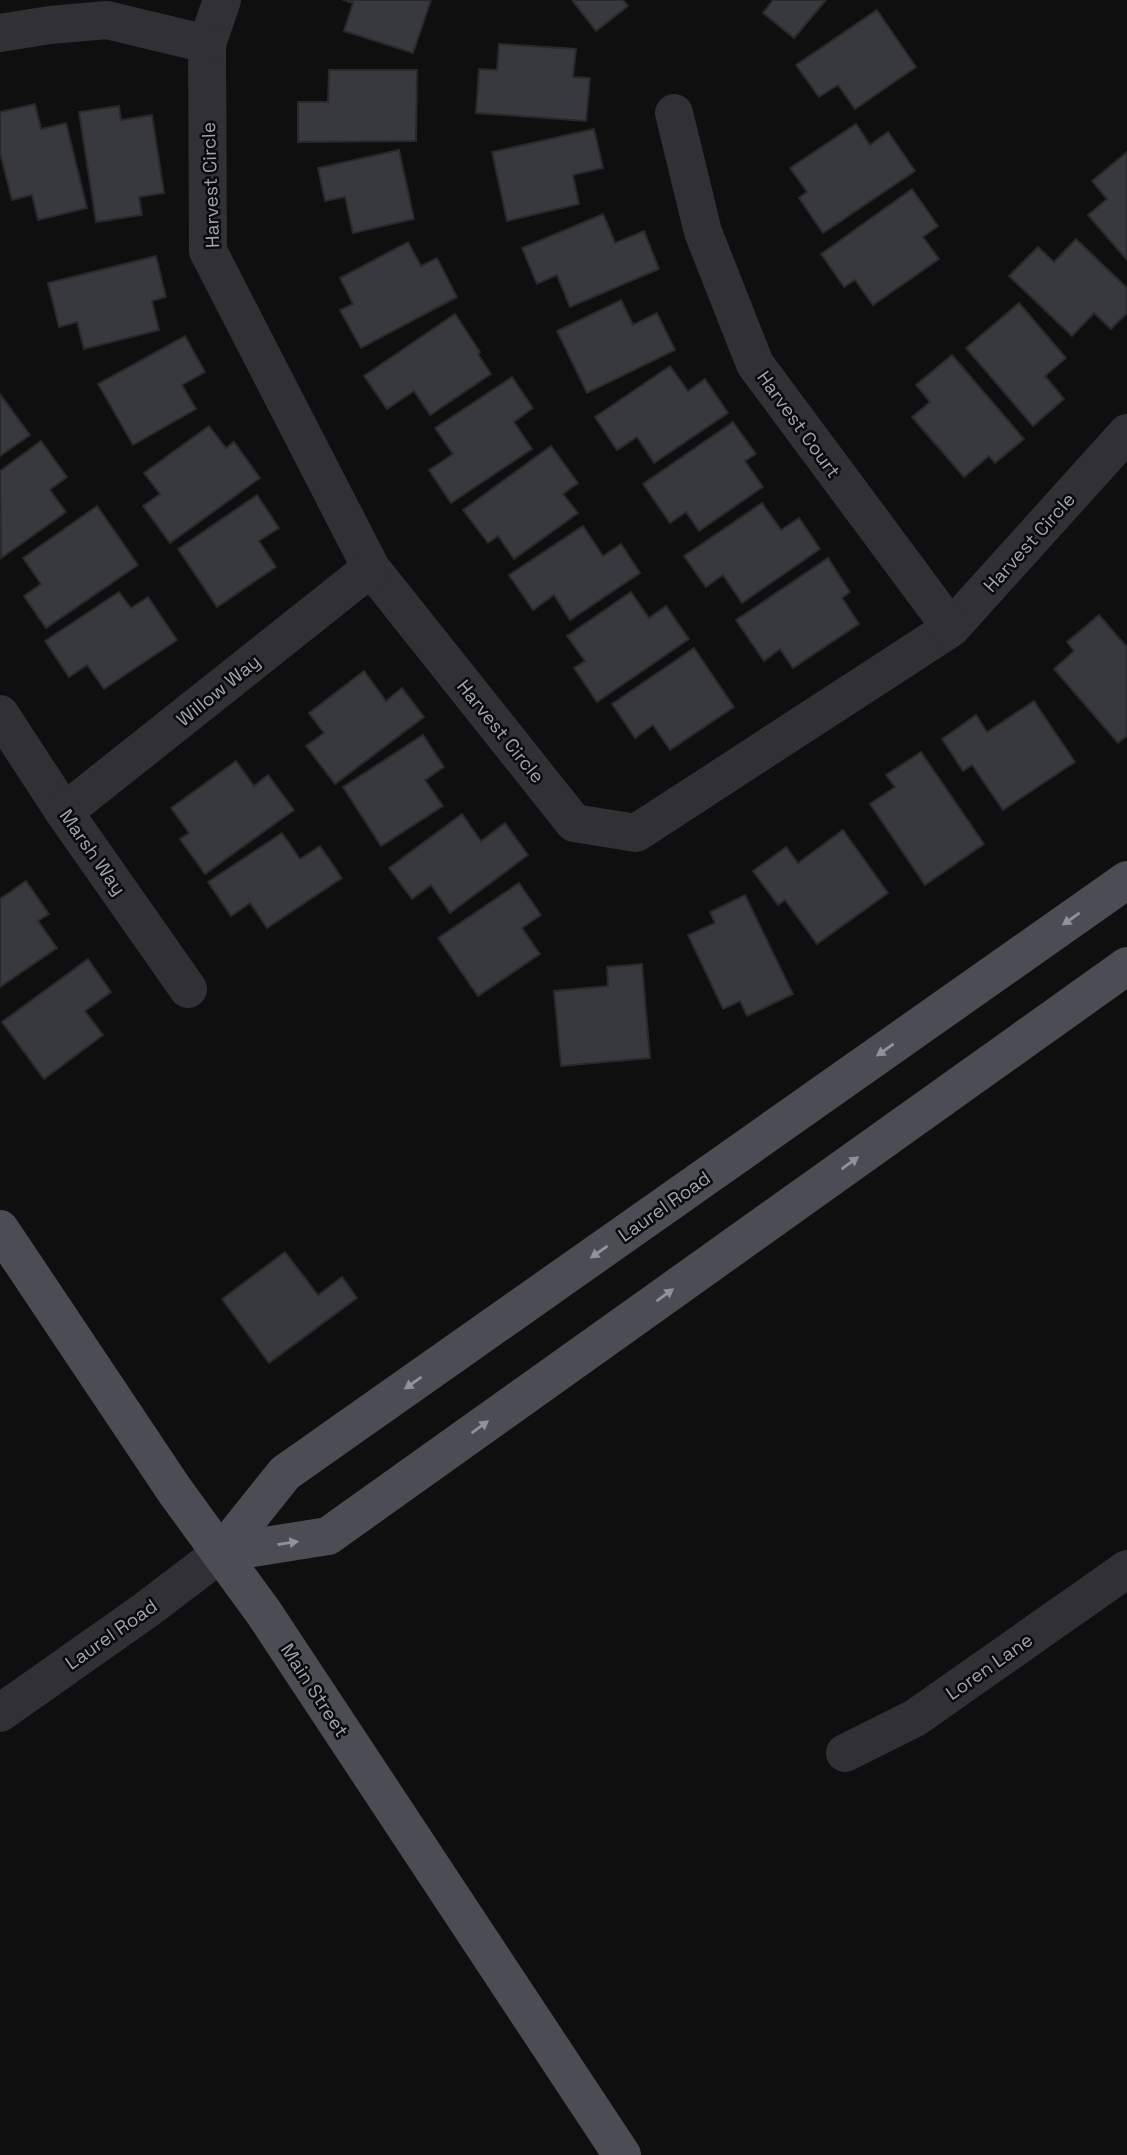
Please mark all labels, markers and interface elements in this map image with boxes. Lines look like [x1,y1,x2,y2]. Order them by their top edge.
street label: Harvest Circle [196,122,225,248]
street label: Harvest Court [751,366,846,483]
street label: Harvest Circle [978,487,1081,598]
street label: Willow Way [171,649,265,732]
street label: Harvest Circle [451,674,550,788]
street label: Marsh Way [54,804,131,900]
one-way arrow [1062,912,1080,926]
one-way arrow [876,1043,894,1057]
one-way arrow [841,1156,859,1170]
street label: Laurel Road [613,1166,715,1247]
one-way arrow [590,1245,608,1259]
one-way arrow [656,1288,674,1302]
one-way arrow [404,1376,422,1390]
one-way arrow [471,1420,489,1434]
one-way arrow [277,1537,299,1548]
street label: Laurel Road [60,1594,162,1675]
street label: Loren Lane [941,1627,1038,1706]
street label: Main Street [275,1639,354,1742]

